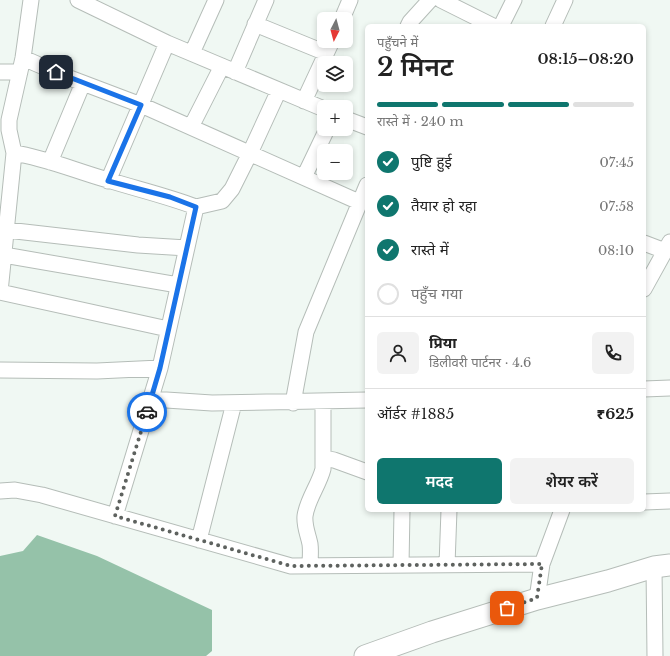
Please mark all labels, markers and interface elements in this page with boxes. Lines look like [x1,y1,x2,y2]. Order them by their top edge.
north arrow [317,12,353,48]
map controls [317,12,353,180]
text: पहुँचने में [377,34,418,51]
text: 08:15–08:20 [537,49,634,68]
text: 2 मिनट [377,51,454,83]
pin [39,55,73,89]
button: layers [317,56,353,92]
icon: home [45,61,67,83]
button: + [317,100,353,136]
text: रास्ते में · 240 m [377,113,463,130]
button: − [317,144,353,180]
icon: check [377,151,399,173]
text: पुष्टि हुई [411,152,452,171]
text: 07:45 [599,154,634,171]
icon: check [377,195,399,217]
text: तैयार हो रहा [411,196,477,215]
text: 07:58 [599,198,634,215]
icon: check [377,239,399,261]
text: रास्ते में [411,240,449,259]
text: 08:10 [598,242,634,259]
text: पहुँच गया [411,284,462,303]
button: person [377,332,419,374]
button: phone [592,332,634,374]
text: प्रिया [429,333,457,352]
text: डिलीवरी पार्टनर · 4.6 [429,354,531,371]
courier [127,392,167,432]
icon: car [136,401,158,423]
text: ऑर्डर #1885 [377,404,454,423]
text: ₹625 [597,404,634,423]
button: मदद [377,458,502,504]
button: शेयर करें [510,458,634,504]
pin [490,591,524,625]
icon: bag [496,597,518,619]

